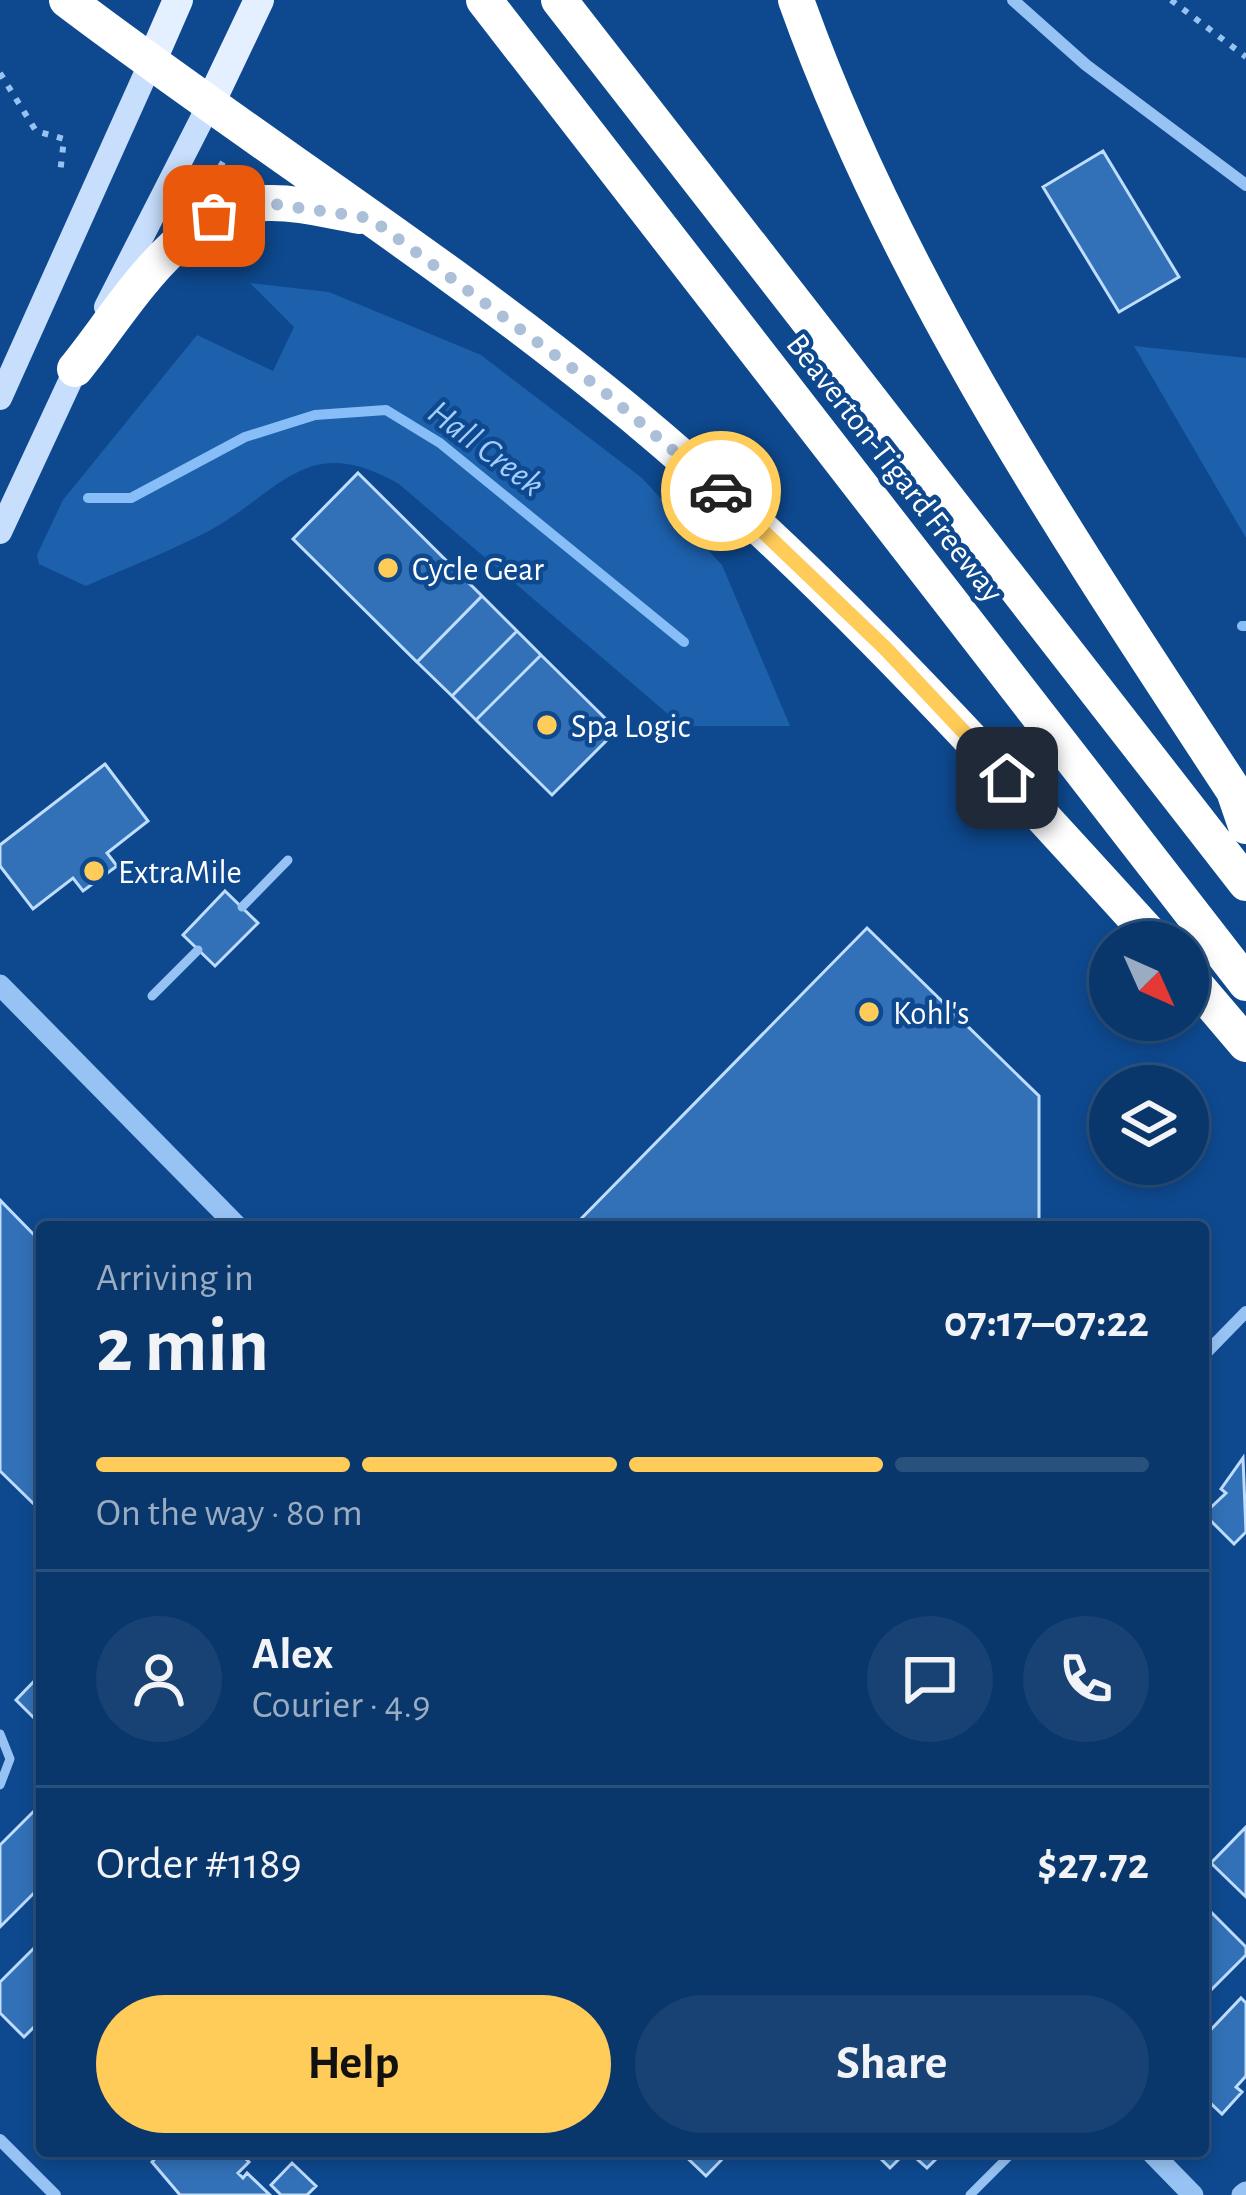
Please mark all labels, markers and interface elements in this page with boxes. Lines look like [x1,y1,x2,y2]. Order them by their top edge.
pin [163,165,265,267]
icon: bag [181,183,247,249]
street label: Beaverton-Tigard Freeway [779,328,1009,609]
water label: Hall Creek [421,394,550,503]
courier [661,431,781,551]
icon: car [688,458,754,524]
place label: Cycle Gear [412,554,544,587]
marker: Cycle Gear [375,555,401,581]
place label: Spa Logic [571,711,691,744]
marker: Spa Logic [534,712,560,738]
pin [956,727,1058,829]
icon: home [974,745,1040,811]
place label: ExtraMile [118,857,242,890]
marker: ExtraMile [81,858,107,884]
north arrow [1089,921,1209,1041]
map controls [1089,921,1209,1185]
place label: Kohl's [893,998,970,1031]
marker: Kohl's [856,999,882,1025]
button: layers [1089,1065,1209,1185]
text: Arriving in [96,1259,254,1298]
text: 07:17–07:22 [944,1300,1149,1345]
text: 2 min [96,1308,269,1386]
text: On the way · 80 m [96,1494,363,1533]
button: person [96,1616,222,1742]
button: chat [867,1616,993,1742]
button: phone [1023,1616,1149,1742]
text: Alex [252,1632,333,1677]
text: Courier · 4.9 [252,1686,431,1725]
text: Order #1189 [96,1842,302,1887]
text: $27.72 [1037,1842,1149,1887]
button: Help [96,1995,611,2133]
button: Share [635,1995,1149,2133]

